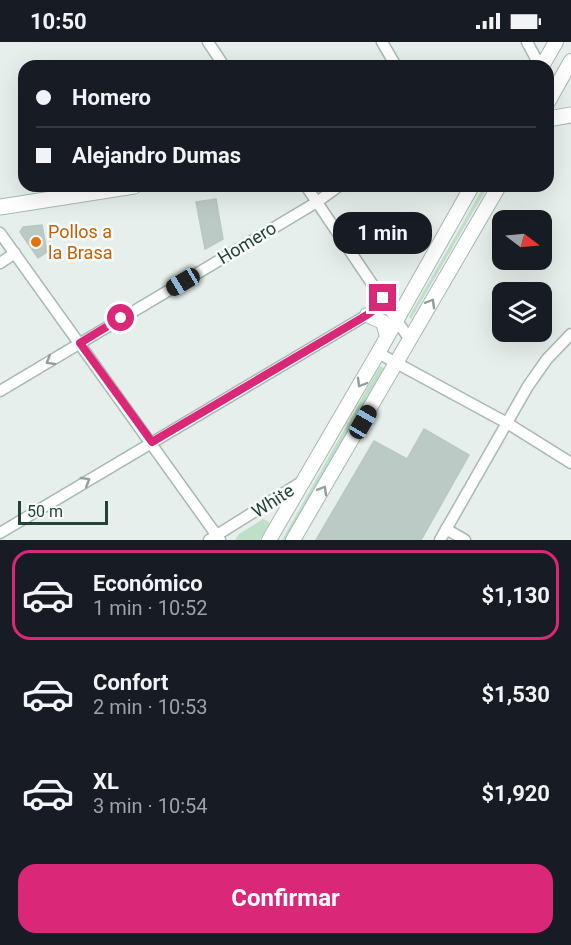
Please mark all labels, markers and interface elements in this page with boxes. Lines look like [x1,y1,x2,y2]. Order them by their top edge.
text: 10:50 [30,9,87,34]
text: Homero [72,85,151,110]
text: Alejandro Dumas [72,143,241,168]
north arrow [492,210,552,270]
map controls [492,210,552,342]
callout: 1 min [334,211,433,253]
street label: Homero [214,217,280,268]
place label: Pollos a la Brasa [48,221,112,263]
text: 1 min [357,221,408,245]
marker: Pollos a la Brasa [29,235,43,249]
car [163,265,203,299]
button: layers [492,282,552,342]
route end [369,284,396,311]
one-way arrow [424,299,436,309]
route start [107,304,134,331]
one-way arrow [46,353,56,365]
one-way arrow [357,377,368,387]
car [346,402,380,442]
one-way arrow [80,477,90,489]
street label: White [248,479,298,522]
one-way arrow [316,486,327,496]
scale bar [18,498,108,526]
text: 50 m [27,502,63,521]
icon: car [21,568,75,622]
text: Económico [93,571,203,596]
text: $1,130 [481,583,550,608]
text: 1 min · 10:52 [93,596,208,620]
icon: car [21,667,75,721]
text: Confort [93,670,168,695]
text: $1,530 [481,682,550,707]
text: 2 min · 10:53 [93,695,208,719]
icon: car [21,766,75,820]
text: XL [93,769,119,794]
text: $1,920 [481,781,550,806]
text: 3 min · 10:54 [93,794,208,818]
button: Confirmar [18,864,553,933]

